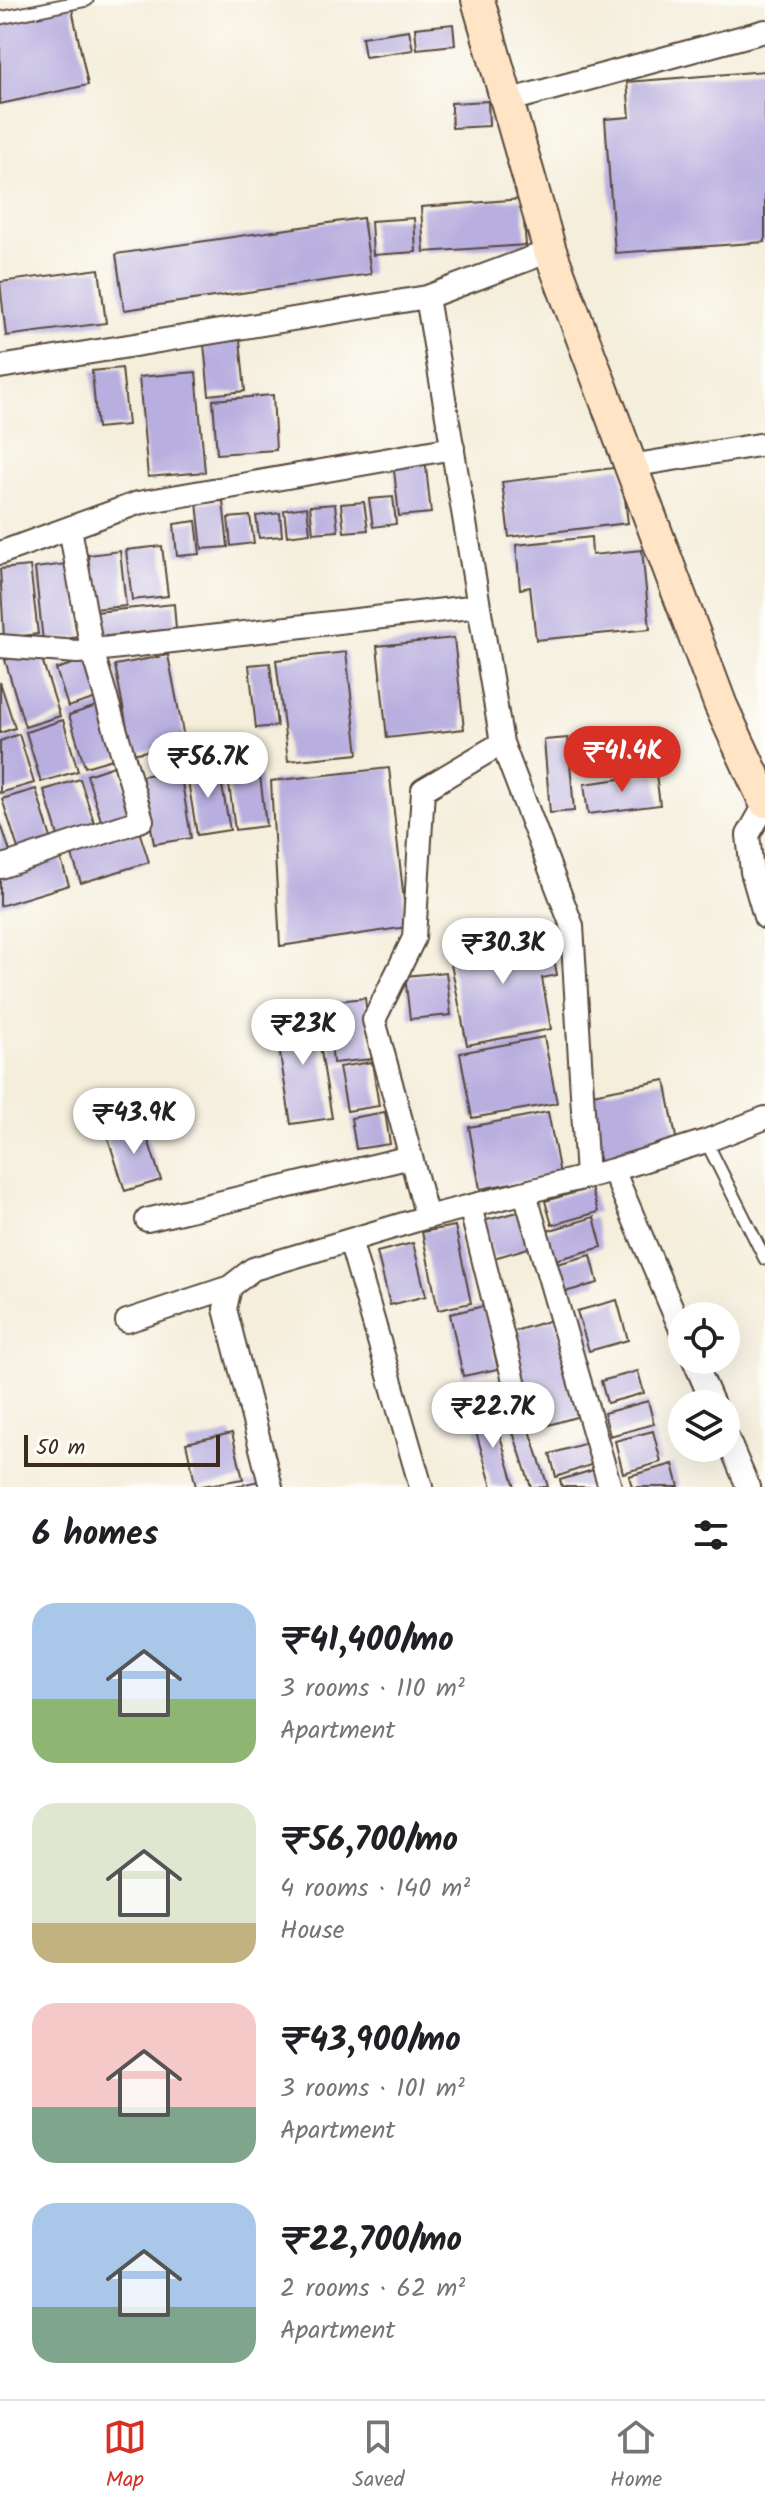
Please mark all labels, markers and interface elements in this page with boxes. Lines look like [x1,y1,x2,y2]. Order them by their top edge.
pin: ₹41.4K [557,726,687,794]
text: ₹41.4K [582,731,662,773]
pin: ₹56.7K [143,732,273,800]
text: ₹56.7K [166,737,250,779]
pin: ₹30.3K [438,918,568,986]
text: ₹30.3K [460,923,546,965]
pin: ₹23K [256,999,350,1067]
text: ₹23K [269,1004,337,1046]
pin: ₹43.9K [69,1088,199,1156]
text: ₹43.9K [91,1093,177,1135]
map controls [668,1302,740,1462]
button: locate [668,1302,740,1374]
pin: ₹22.7K [428,1382,558,1450]
text: ₹22.7K [449,1387,537,1429]
button: layers [668,1390,740,1462]
scale bar [24,1431,220,1467]
text: 50 m [36,1431,85,1466]
text: 6 homes [32,1508,158,1562]
icon: filters [689,1513,733,1557]
text: ₹41,400/mo [280,1614,454,1668]
icon: home [96,1635,192,1731]
text: 3 rooms · 110 m² [280,1668,465,1710]
text: Apartment [280,1710,395,1752]
text: ₹56,700/mo [280,1814,458,1868]
icon: home [96,1835,192,1931]
text: 4 rooms · 140 m² [280,1868,470,1910]
text: House [280,1910,344,1952]
text: ₹43,900/mo [280,2014,461,2068]
icon: home [96,2035,192,2131]
text: 3 rooms · 101 m² [280,2068,465,2110]
text: Apartment [280,2110,395,2152]
text: ₹22,700/mo [280,2214,462,2268]
icon: home [96,2235,192,2331]
text: 2 rooms · 62 m² [280,2268,465,2310]
text: Apartment [280,2310,395,2352]
tab: Map [103,2415,147,2498]
tab: Saved [352,2415,405,2498]
tab: Home [610,2415,662,2498]

